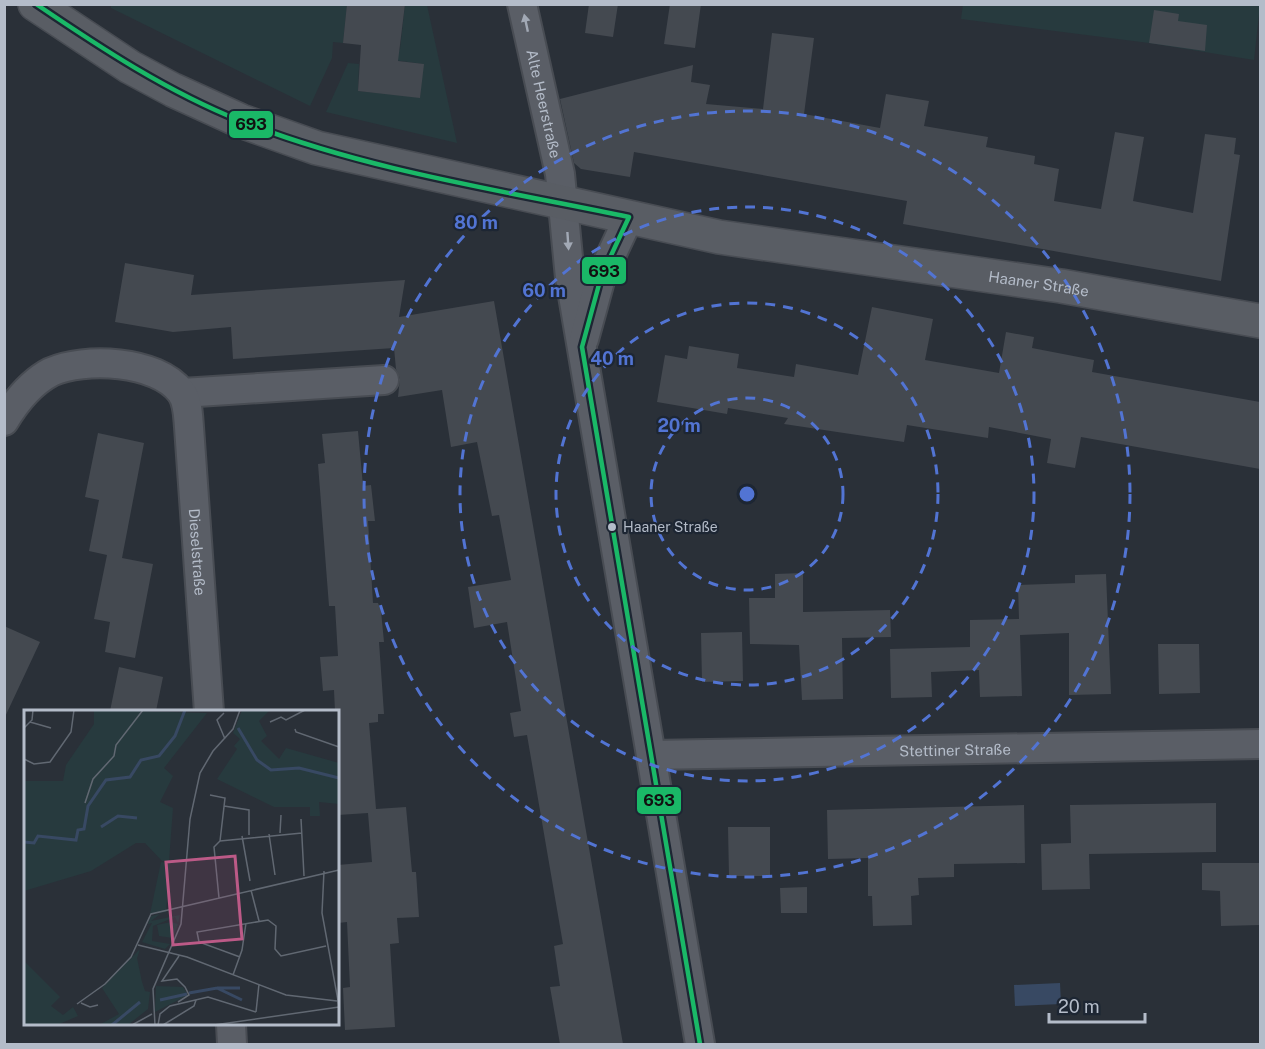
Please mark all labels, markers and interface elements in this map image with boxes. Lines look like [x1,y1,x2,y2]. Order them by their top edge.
one-way arrow [520,14,530,32]
street label: Alte Heerstraße [524,47,565,160]
line badge: 693 [228,110,274,139]
text: 693 [235,115,267,134]
text: 80 m [454,212,498,233]
one-way arrow [563,231,573,250]
line badge: 693 [581,256,627,285]
text: 693 [588,262,620,281]
street label: Haaner Straße [987,267,1090,299]
text: 60 m [522,280,566,301]
text: 40 m [590,348,634,369]
text: 20 m [657,415,701,436]
centre of rings [737,484,757,504]
street label: Dieselstraße [186,508,209,596]
place label: Haaner Straße [623,519,718,535]
marker: Haaner Straße [606,521,618,533]
inset map [24,710,339,1025]
street label: Stettiner Straße [899,740,1011,759]
line badge: 693 [636,786,682,815]
text: 693 [643,791,675,810]
scale bar [1049,986,1145,1024]
text: 20 m [1058,996,1100,1017]

